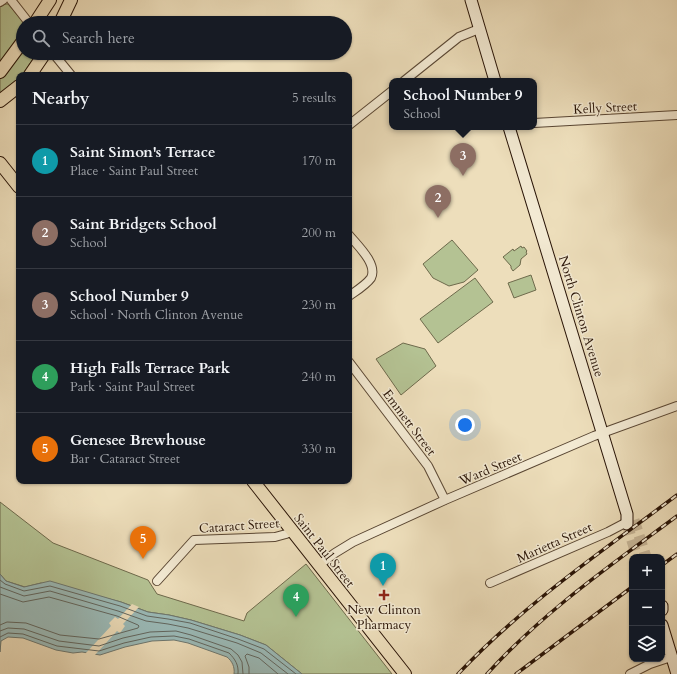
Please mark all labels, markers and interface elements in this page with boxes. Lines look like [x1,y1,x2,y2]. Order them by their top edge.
search box [16,16,352,60]
icon: search [30,27,52,49]
text: Search here [62,28,135,48]
popup [389,78,537,130]
text: School Number 9 [404,85,522,105]
text: Nearby [32,87,89,110]
text: 5 results [292,89,336,107]
street label: Kelly Street [573,97,637,119]
text: School [404,105,441,123]
text: Saint Simon's Terrace [70,142,215,162]
pin: 3 [450,143,476,176]
text: 1 [42,152,48,170]
text: 170 m [302,152,336,170]
text: Place · Saint Paul Street [70,162,198,180]
pin: 2 [425,185,451,218]
text: Saint Bridgets School [70,214,217,234]
text: 2 [42,224,48,242]
text: 200 m [302,224,336,242]
text: School [70,234,107,252]
street label: North Clinton Avenue [554,253,608,379]
text: School Number 9 [70,286,189,306]
text: 3 [42,296,48,314]
text: 230 m [302,296,336,314]
text: School · North Clinton Avenue [70,306,243,324]
text: High Falls Terrace Park [70,358,230,378]
text: 4 [42,368,48,386]
text: 240 m [302,368,336,386]
text: Park · Saint Paul Street [70,378,195,396]
street label: Emmett Street [378,386,440,460]
your location [455,415,475,435]
text: Genesee Brewhouse [70,430,206,450]
text: 5 [42,440,48,458]
text: 330 m [302,440,336,458]
street label: Ward Street [455,448,524,491]
text: Bar · Cataract Street [70,450,180,468]
street label: Saint Paul Street [290,510,359,591]
street label: Cataract Street [198,514,280,538]
street label: Marietta Street [514,518,595,568]
pin: 5 [130,526,156,559]
pin: 1 [370,553,396,586]
map controls [629,554,665,662]
button: + [629,554,665,590]
pin: 4 [283,584,309,617]
marker: New Clinton Pharmacy [379,590,389,600]
button: − [629,590,665,626]
place label: New Clinton Pharmacy [347,601,421,634]
button: layers [629,626,665,662]

